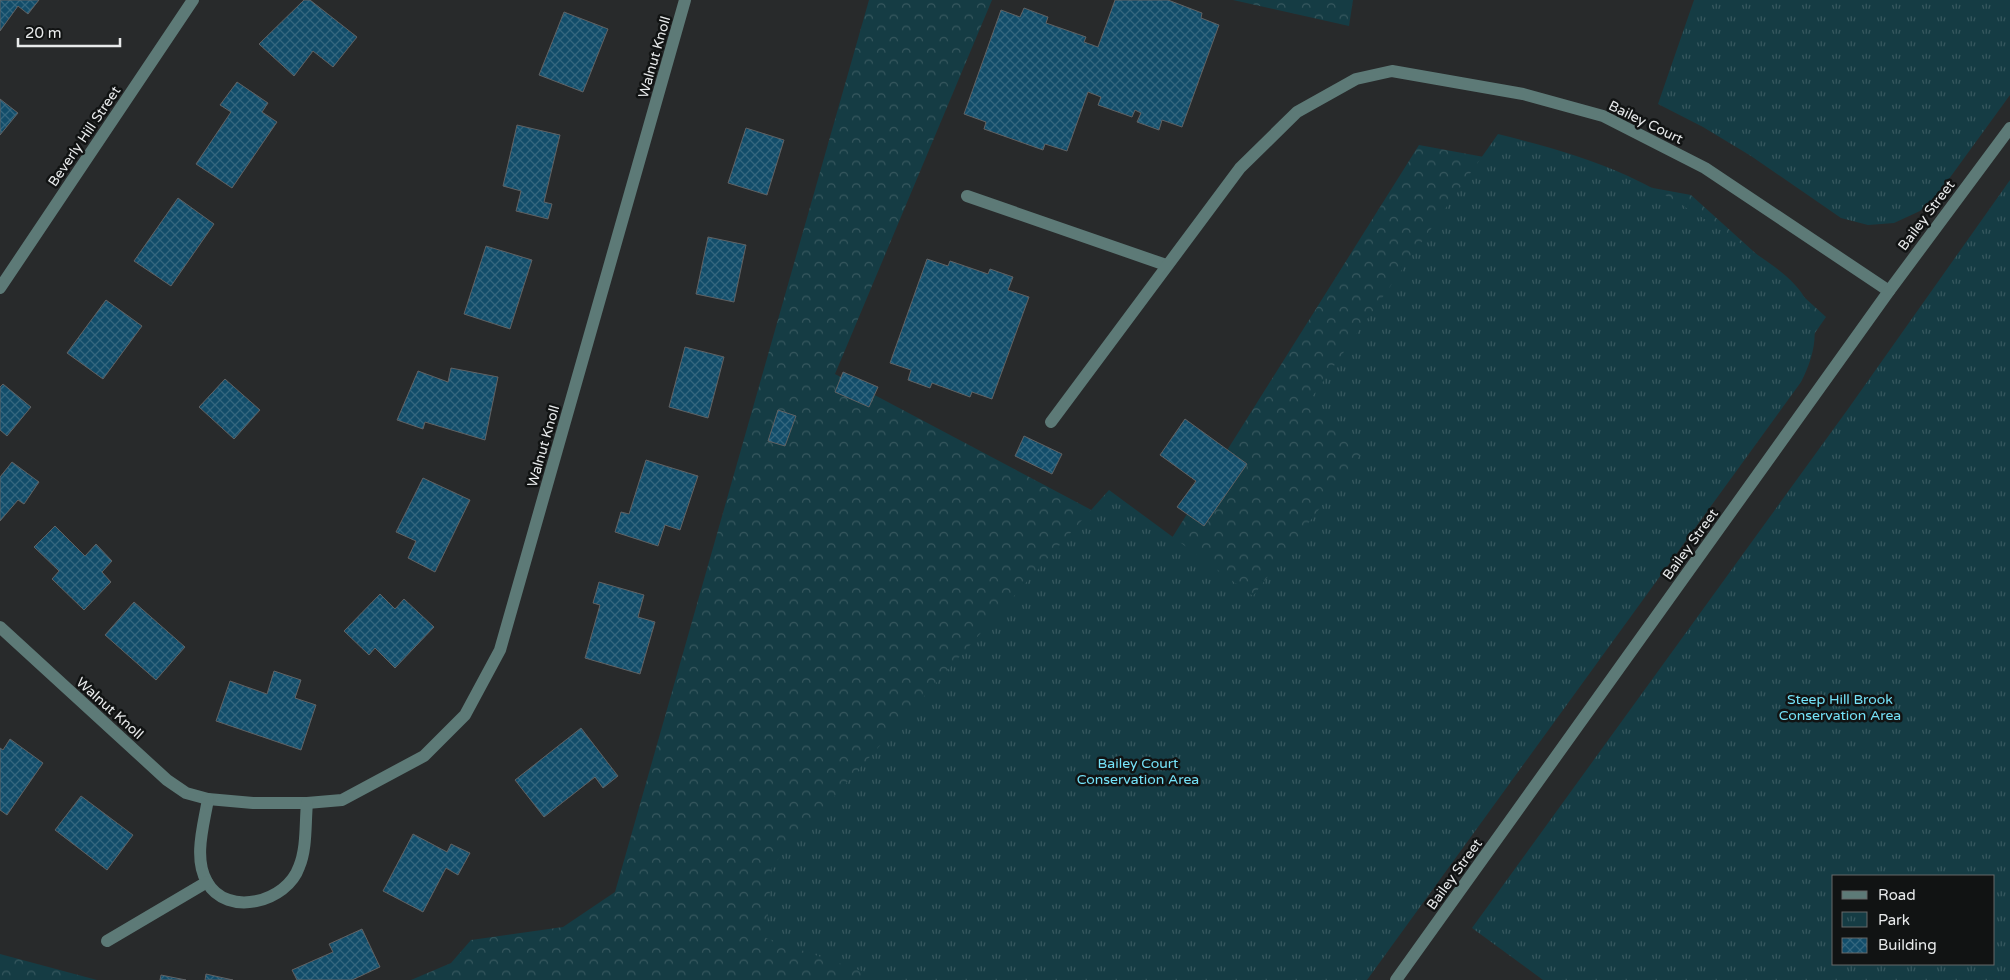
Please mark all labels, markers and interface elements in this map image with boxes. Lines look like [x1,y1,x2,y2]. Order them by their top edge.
street label: Walnut Knoll [635,14,674,100]
scale bar [18,15,120,47]
text: 20 m [25,24,62,42]
street label: Beverly Hill Street [45,82,125,190]
street label: Bailey Court [1606,97,1686,148]
street label: Bailey Street [1894,176,1959,254]
street label: Walnut Knoll [524,403,563,489]
street label: Bailey Street [1659,505,1722,583]
street label: Walnut Knoll [73,674,147,743]
park label: Steep Hill Brook Conservation Area [1779,691,1901,724]
park label: Bailey Court Conservation Area [1077,755,1199,788]
street label: Bailey Street [1423,835,1486,913]
legend [1832,875,1995,965]
text: Road [1878,886,1916,904]
text: Park [1878,911,1910,929]
text: Building [1878,936,1937,954]

